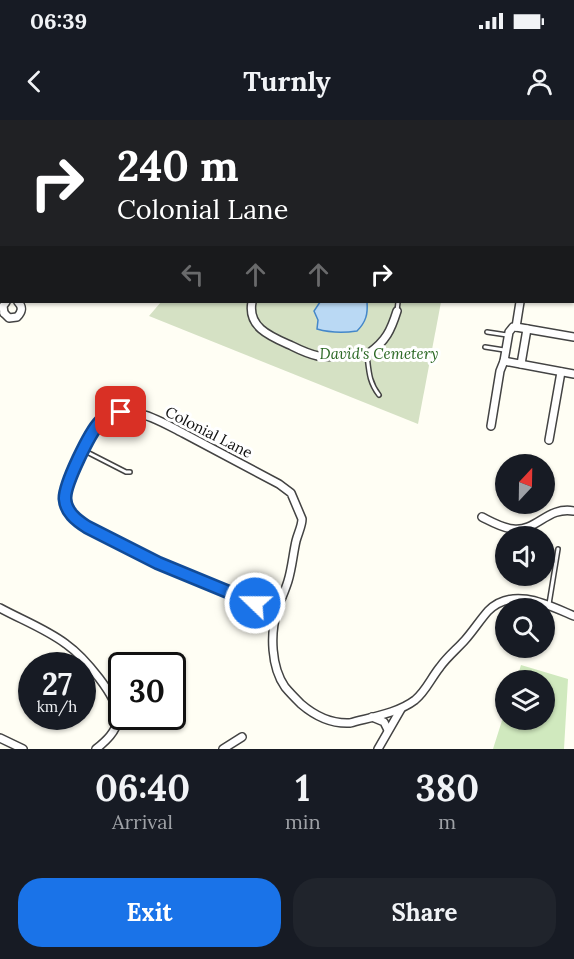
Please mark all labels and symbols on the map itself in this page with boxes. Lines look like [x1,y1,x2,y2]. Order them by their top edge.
park label: David's Cemetery [320,344,438,363]
pin [95,386,146,437]
street label: Colonial Lane [162,402,256,462]
north arrow [495,454,555,514]
position arrow [223,571,287,635]
speed limit sign: 30 [108,652,186,730]

